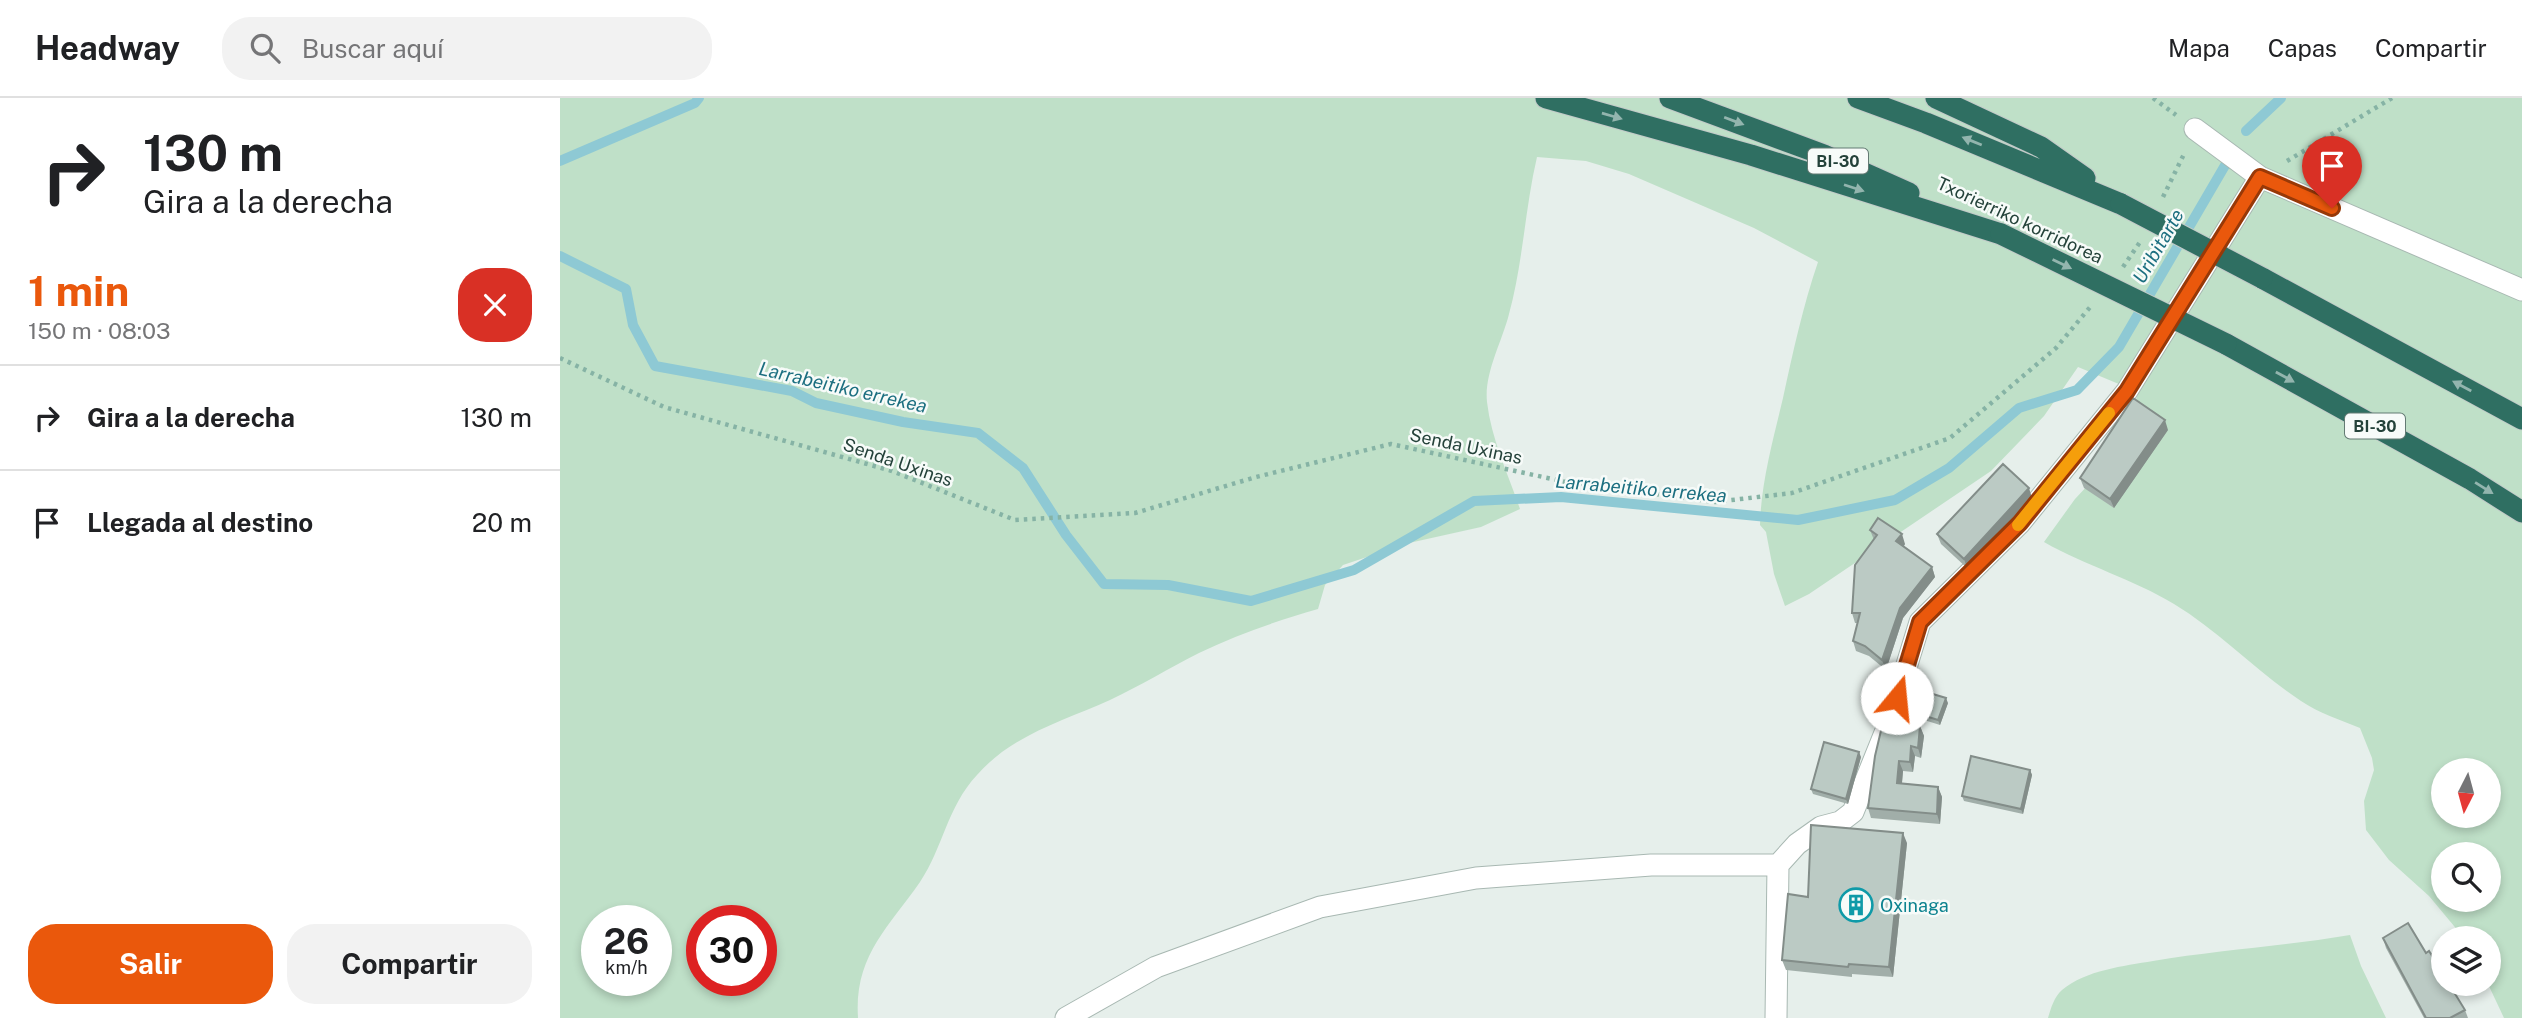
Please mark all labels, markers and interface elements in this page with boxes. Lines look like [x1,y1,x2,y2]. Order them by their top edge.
search box [222,17,712,80]
text: Headway [35,29,180,67]
icon: search [246,29,284,67]
text: Buscar aquí [302,33,444,64]
text: Mapa [2168,34,2230,62]
text: Capas [2268,34,2337,62]
text: Compartir [2375,34,2487,62]
one-way arrow [1602,112,1623,122]
one-way arrow [1724,116,1745,127]
text: 130 m [143,124,283,182]
icon: right [28,126,119,217]
one-way arrow [1961,135,1982,146]
pin [2302,136,2362,208]
icon: arrive [2313,147,2351,185]
road number: BI-30 [1808,148,1868,174]
street label: Txorierriko korridorea [1934,172,2106,268]
text: Gira a la derecha [143,183,393,220]
one-way arrow [1843,183,1864,193]
water label: Uribitarte [2128,205,2188,287]
one-way arrow [2052,259,2072,270]
text: 1 min [28,266,129,315]
button: close [458,268,532,342]
text: 150 m · 08:03 [28,317,170,344]
water label: Larrabeitiko errekea [757,357,929,417]
one-way arrow [2276,371,2295,383]
one-way arrow [2453,380,2472,392]
icon: right [28,399,66,437]
text: Gira a la derecha [87,402,295,433]
text: 130 m [460,402,532,433]
road number: BI-30 [2345,414,2405,438]
street label: Senda Uxinas [1408,424,1524,468]
street label: Senda Uxinas [841,433,955,491]
water label: Larrabeitiko errekea [1554,470,1728,506]
one-way arrow [2475,481,2494,494]
icon: arrive [28,504,66,542]
text: Llegada al destino [87,507,313,538]
text: 20 m [472,507,532,538]
position arrow [1860,661,1934,735]
north arrow [2431,758,2501,828]
map controls [2431,758,2501,996]
button: search [2431,842,2501,912]
building icon: Oxinaga [1837,886,1875,924]
place label: Oxinaga [1880,895,1949,916]
speed limit sign: 30 [686,905,777,996]
text: 26 [604,921,649,962]
button: Salir [28,924,273,1004]
button: Compartir [287,924,532,1004]
button: layers [2431,926,2501,996]
text: km/h [605,957,648,978]

